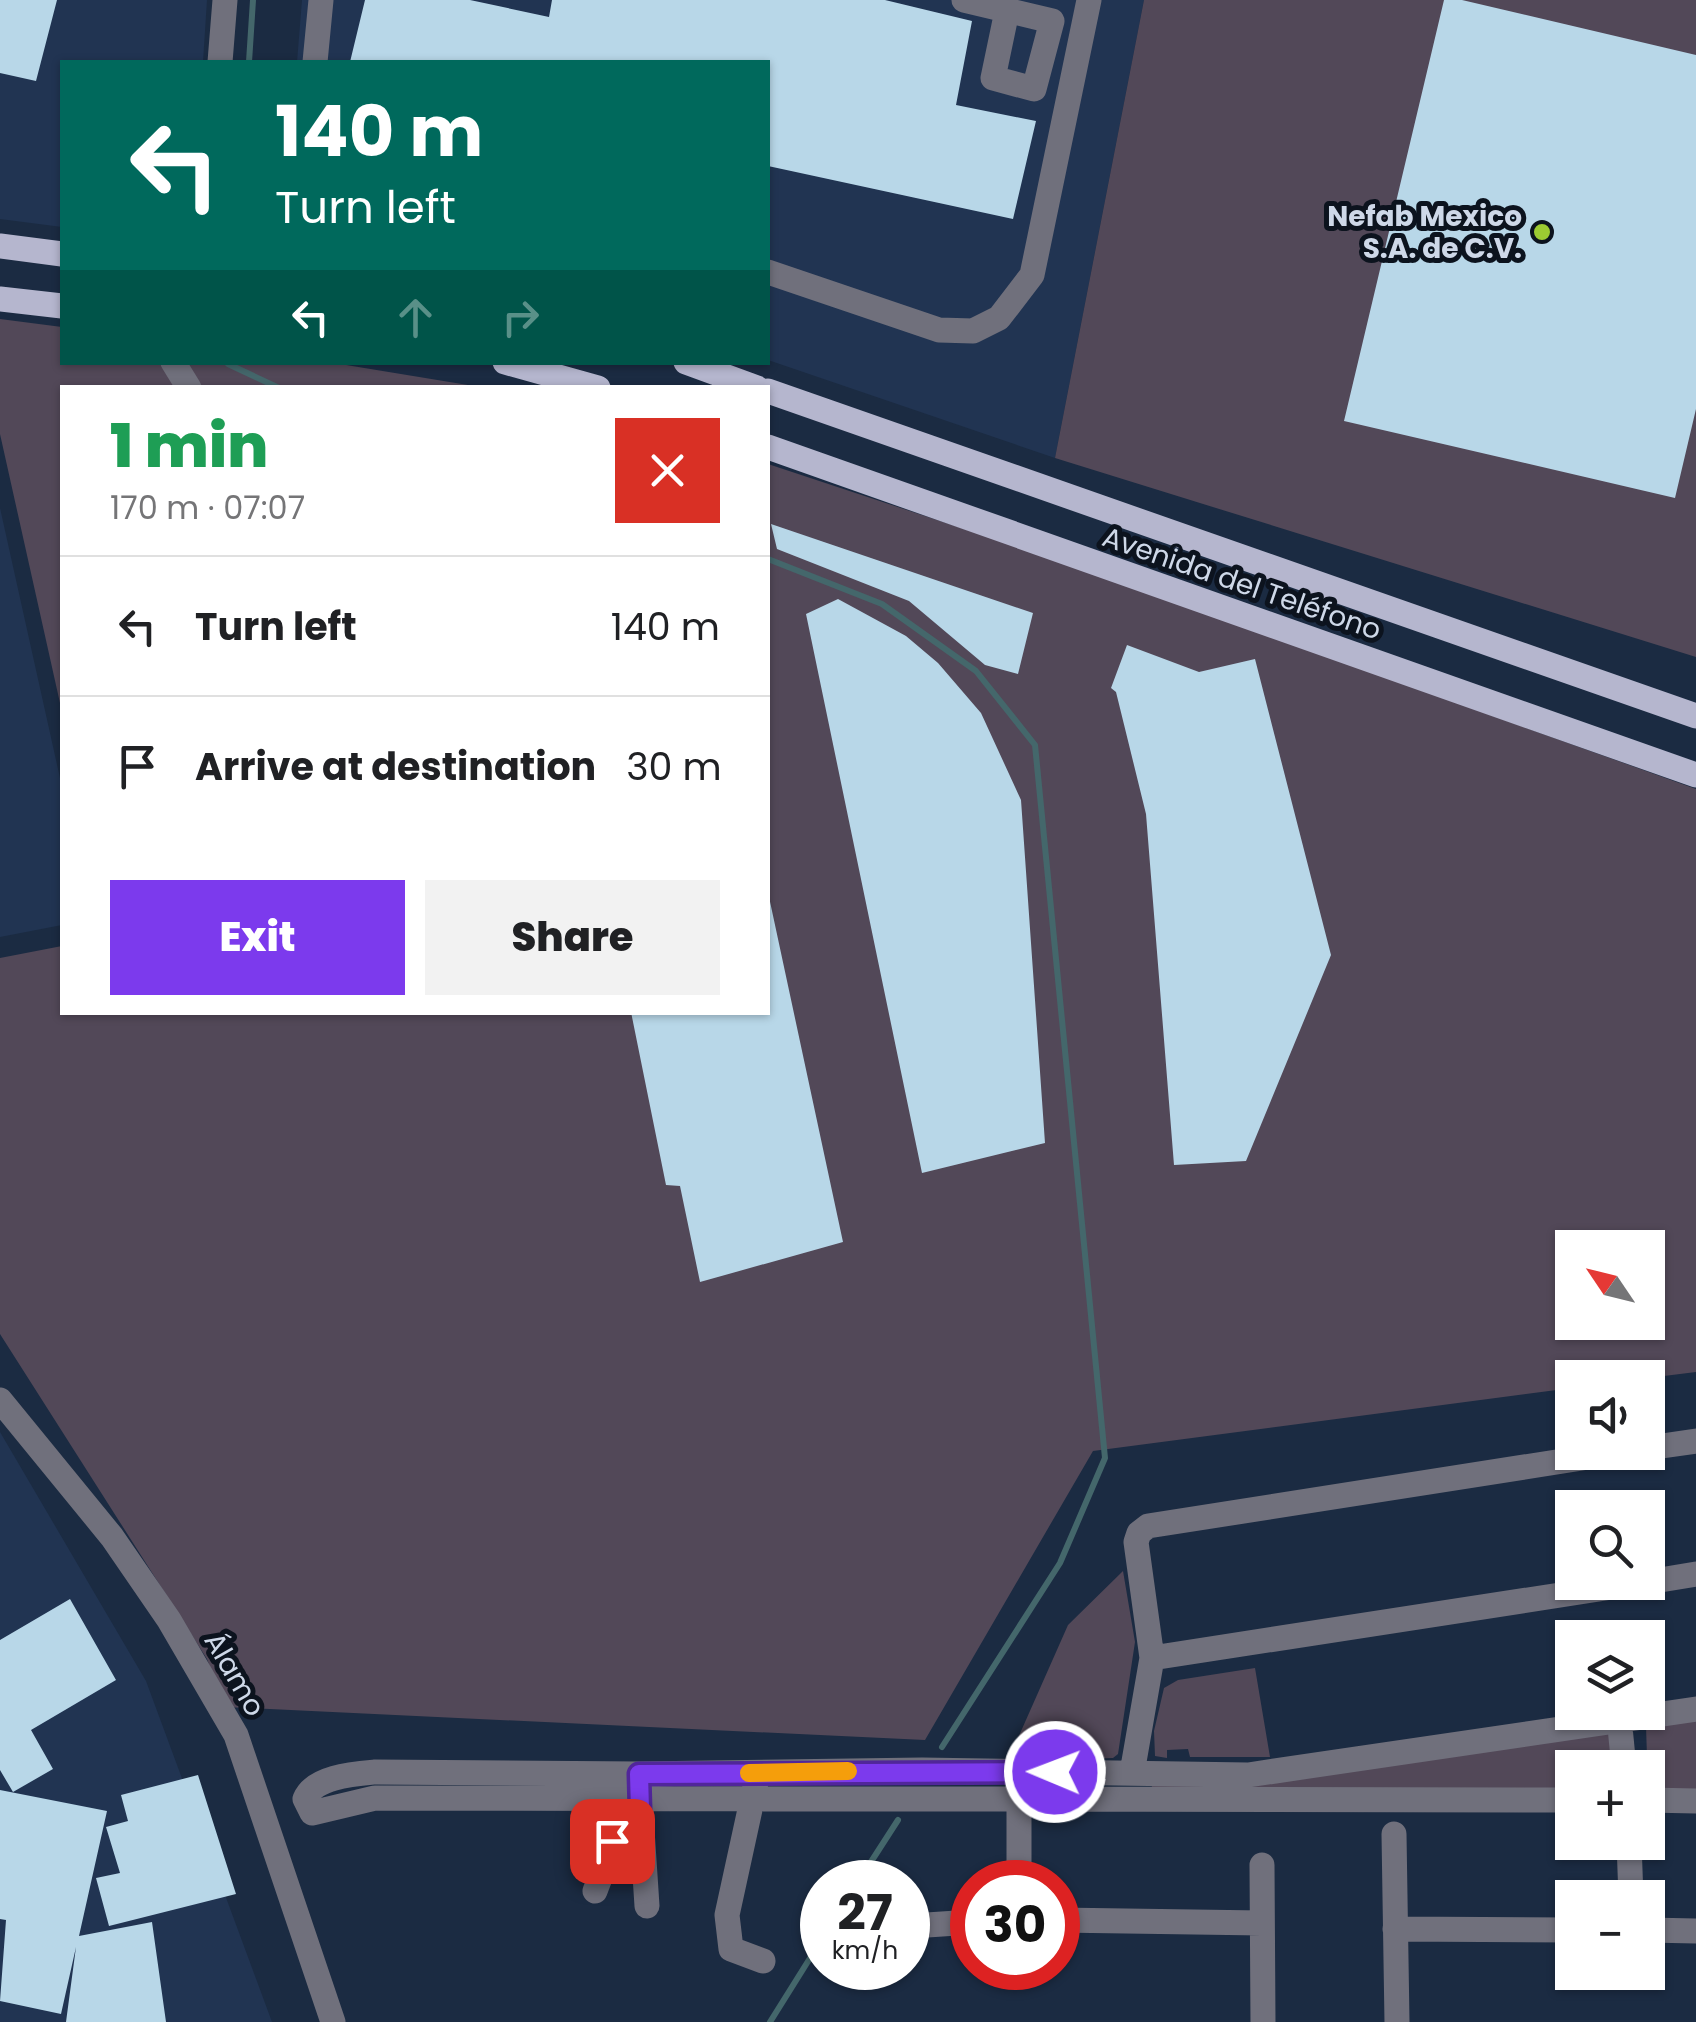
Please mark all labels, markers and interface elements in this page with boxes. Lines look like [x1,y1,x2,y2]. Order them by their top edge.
text: 140 m [275,82,483,181]
icon: left [110,100,240,230]
text: Turn left [275,176,456,239]
place label: Nefab Mexico S.A. de C.V. [1327,197,1522,268]
marker: Nefab Mexico S.A. de C.V. [1531,221,1553,243]
icon: left [283,290,338,345]
icon: ahead [388,290,443,345]
icon: right [493,290,548,345]
text: 1 min [110,404,268,488]
button: close [615,418,720,523]
text: 170 m · 07:07 [110,485,305,530]
street label: Avenida del Teléfono [1097,517,1386,650]
icon: left [110,599,165,654]
text: Turn left [195,600,357,653]
text: 140 m [611,600,720,653]
icon: arrive [110,739,165,794]
text: Arrive at destination [195,740,596,793]
text: 30 m [626,740,722,793]
button: Exit [110,880,405,995]
button: Share [425,880,720,995]
north arrow [1555,1230,1665,1340]
map controls [1555,1230,1665,1990]
button: sound [1555,1360,1665,1470]
button: search [1555,1490,1665,1600]
button: layers [1555,1620,1665,1730]
street label: Álamo [195,1625,274,1724]
position arrow [1003,1720,1107,1824]
button: + [1555,1750,1665,1860]
pin [570,1799,655,1884]
icon: arrive [585,1814,640,1869]
speed limit sign: 30 [950,1860,1080,1990]
text: 27 [837,1877,893,1948]
button: − [1555,1880,1665,1990]
text: km/h [832,1933,898,1968]

